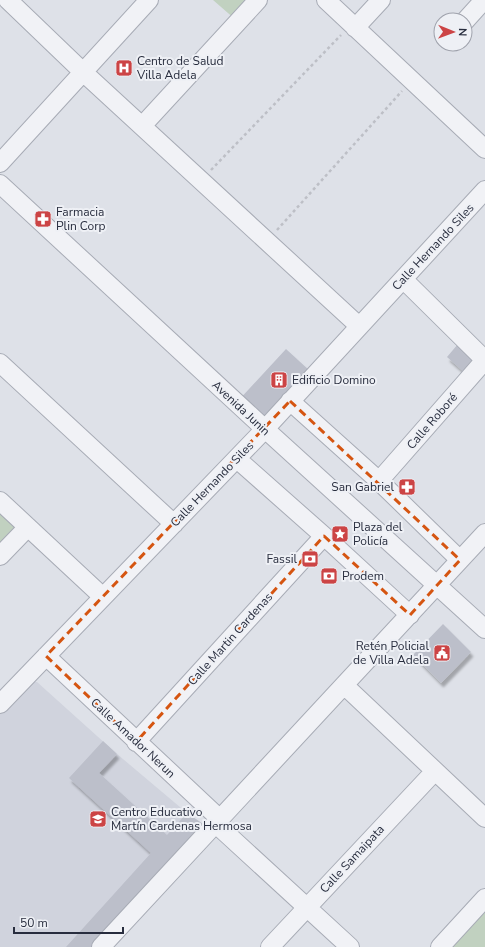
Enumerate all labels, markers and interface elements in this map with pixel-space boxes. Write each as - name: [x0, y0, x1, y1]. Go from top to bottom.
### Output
- north arrow: [433, 12, 473, 52]
- text: N: [455, 28, 470, 36]
- place label: Centro de Salud Villa Adela: [136, 53, 224, 83]
- hospital icon: Centro de Salud Villa Adela: [114, 58, 134, 78]
- street label: Calle Hernando Siles: [389, 200, 478, 294]
- place label: Farmacia Plin Corp: [56, 204, 105, 234]
- pharmacy icon: Farmacia Plin Corp: [33, 209, 53, 229]
- building icon: Edificio Domino: [269, 370, 289, 390]
- place label: Edificio Domino: [292, 372, 376, 388]
- street label: Avenida Junin: [208, 377, 274, 439]
- street label: Calle Roboré: [403, 389, 461, 453]
- street label: Calle Hernando Siles: [167, 438, 257, 530]
- pharmacy icon: San Gabriel: [397, 477, 417, 497]
- place label: San Gabriel: [331, 479, 394, 495]
- place label: Plaza del Policía: [353, 519, 403, 549]
- place icon: Plaza del Policía: [330, 524, 350, 544]
- bank icon: Fassil: [300, 549, 320, 569]
- place label: Fassil: [266, 551, 297, 567]
- bank icon: Prodem: [319, 566, 339, 586]
- place label: Prodem: [342, 568, 384, 584]
- street label: Calle Martin Cardenas: [184, 589, 276, 689]
- place label: Retén Policial de Villa Adela: [353, 638, 429, 668]
- public building icon: Retén Policial de Villa Adela: [432, 643, 452, 663]
- street label: Calle Amador Nerun: [87, 695, 179, 781]
- place label: Centro Educativo Martín Cardenas Hermosa: [111, 804, 252, 834]
- school or university icon: Centro Educativo Martín Cardenas Hermosa: [88, 809, 108, 829]
- street label: Calle Samaipata: [316, 821, 388, 897]
- scale bar: [14, 909, 123, 935]
- text: 50 m: [20, 915, 48, 931]

